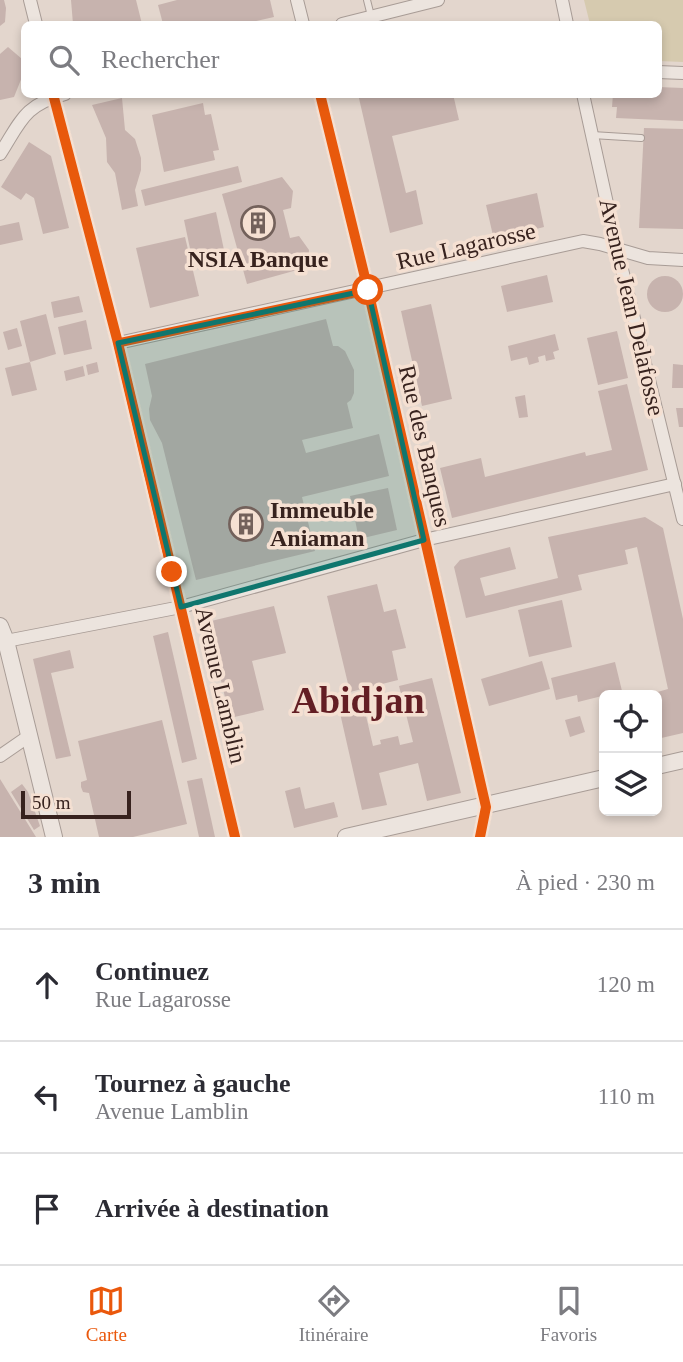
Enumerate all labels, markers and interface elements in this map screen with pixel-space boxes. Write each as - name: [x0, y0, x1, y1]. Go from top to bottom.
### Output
- search box: [21, 21, 662, 98]
- icon: search: [45, 41, 83, 79]
- text: Rechercher: [101, 45, 219, 74]
- street label: Avenue Jean Delafosse: [594, 196, 670, 418]
- building icon: NSIA Banque: [239, 204, 277, 242]
- street label: Rue Lagarosse: [394, 217, 538, 275]
- place label: NSIA Banque: [188, 246, 329, 272]
- route start: [352, 274, 383, 305]
- street label: Rue des Banques: [394, 363, 456, 529]
- place label: Immeuble Aniaman: [270, 497, 374, 551]
- building icon: Immeuble Aniaman: [227, 505, 265, 543]
- route end: [156, 556, 187, 587]
- street label: Avenue Lamblin: [190, 604, 252, 766]
- district label: Abidjan: [291, 679, 425, 721]
- map controls: [599, 690, 662, 816]
- button: locate: [599, 690, 662, 753]
- button: layers: [599, 753, 662, 816]
- scale bar: [21, 788, 131, 820]
- text: 50 m: [32, 792, 71, 813]
- text: 3 min: [28, 866, 101, 899]
- text: À pied · 230 m: [516, 870, 655, 895]
- text: Continuez: [95, 957, 209, 986]
- icon: ahead: [28, 966, 66, 1004]
- text: 120 m: [597, 972, 655, 997]
- text: Rue Lagarosse: [95, 987, 231, 1012]
- text: Tournez à gauche: [95, 1069, 291, 1098]
- icon: left: [28, 1078, 66, 1116]
- text: 110 m: [598, 1084, 655, 1109]
- text: Avenue Lamblin: [95, 1099, 249, 1124]
- icon: arrive: [28, 1190, 66, 1228]
- text: Arrivée à destination: [95, 1194, 329, 1223]
- tab: Carte: [86, 1282, 127, 1346]
- tab: Itinéraire: [299, 1282, 368, 1346]
- tab: Favoris: [540, 1282, 597, 1346]

